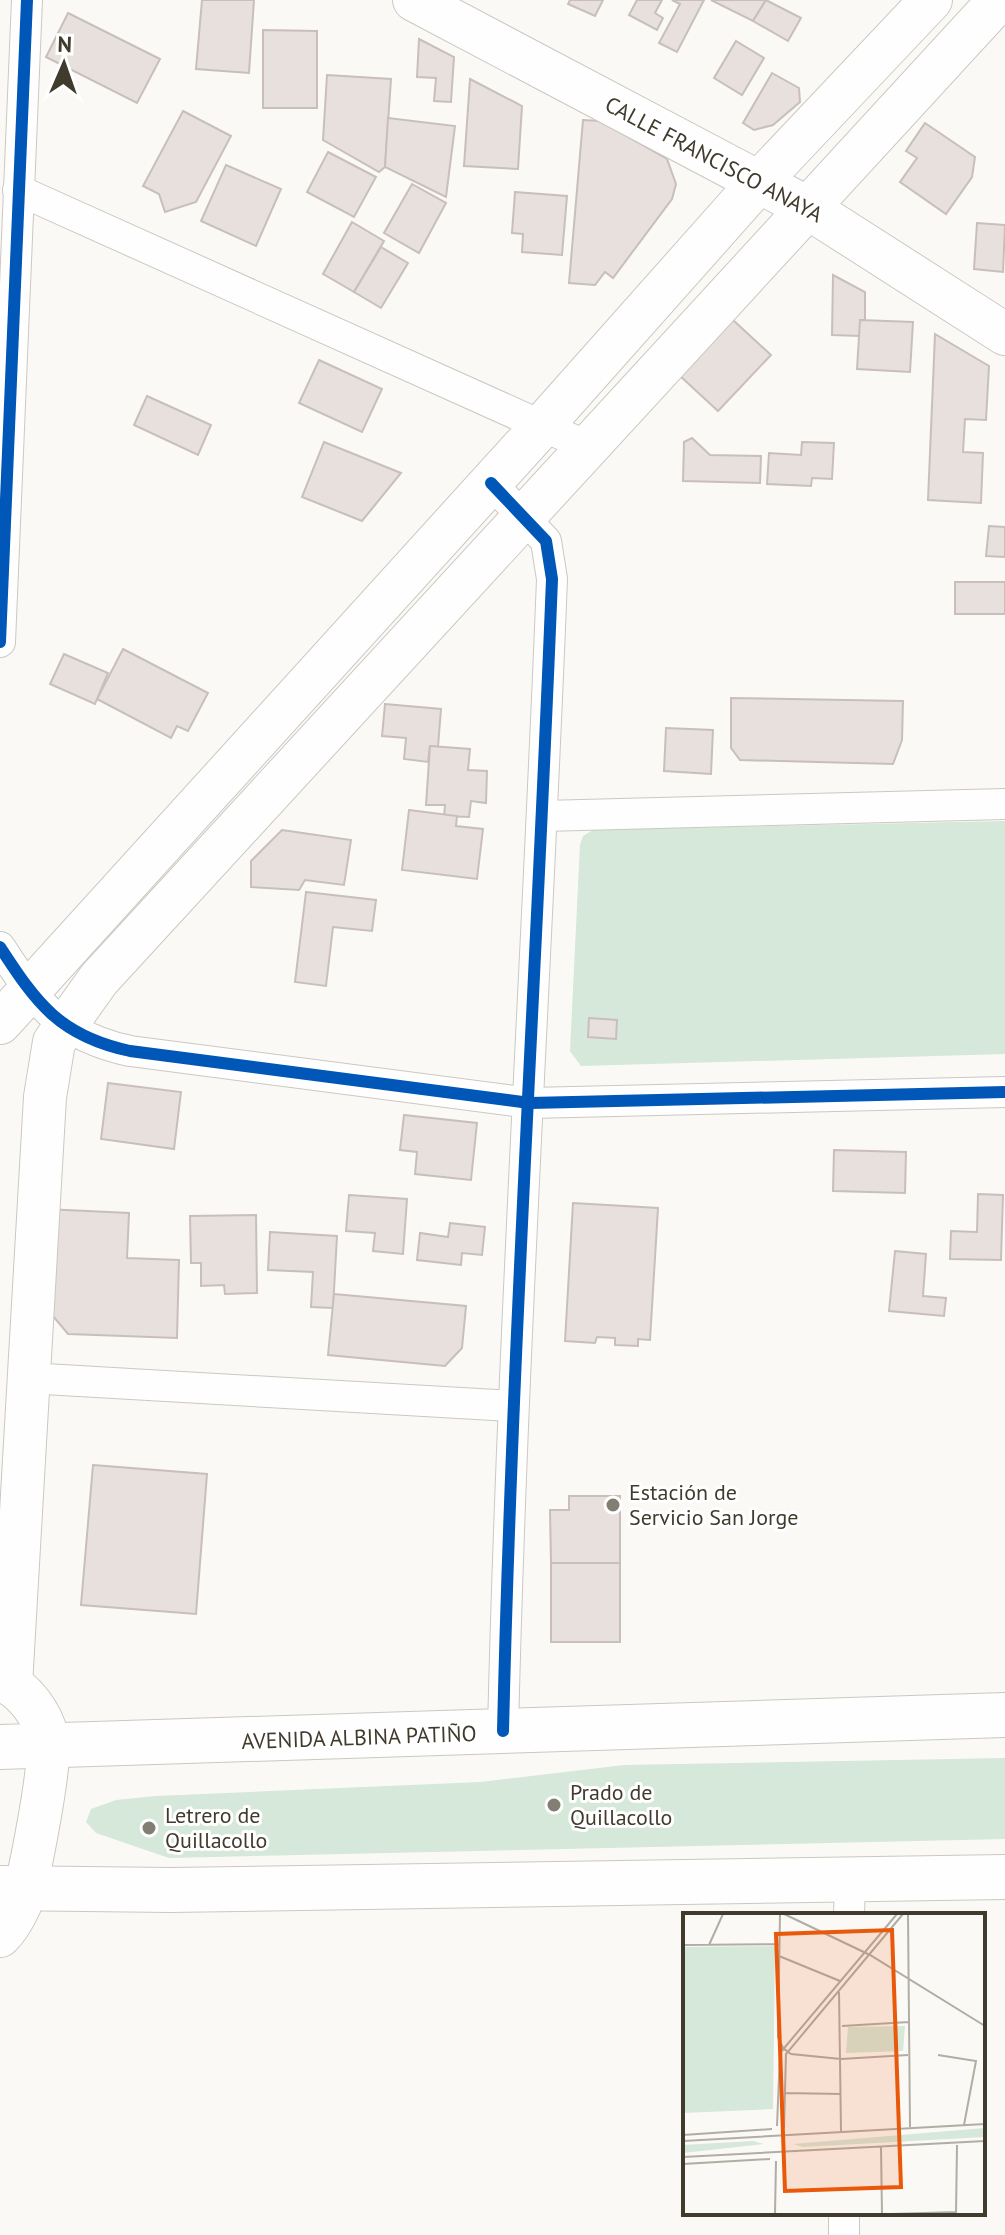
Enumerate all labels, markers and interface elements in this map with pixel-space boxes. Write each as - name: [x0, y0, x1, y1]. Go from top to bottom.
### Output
- north arrow: [24, 24, 104, 104]
- text: N: [57, 30, 72, 58]
- street label: CALLE FRANCISCO ANAYA: [600, 90, 828, 228]
- place label: Estación de Servicio San Jorge: [629, 1478, 799, 1531]
- marker: Estación de Servicio San Jorge: [604, 1496, 622, 1514]
- street label: AVENIDA ALBINA PATIÑO: [241, 1719, 477, 1755]
- place label: Prado de Quillacollo: [570, 1778, 672, 1831]
- marker: Prado de Quillacollo: [545, 1796, 563, 1814]
- place label: Letrero de Quillacollo: [165, 1801, 267, 1854]
- marker: Letrero de Quillacollo: [140, 1819, 158, 1837]
- inset map: [683, 1913, 985, 2215]

